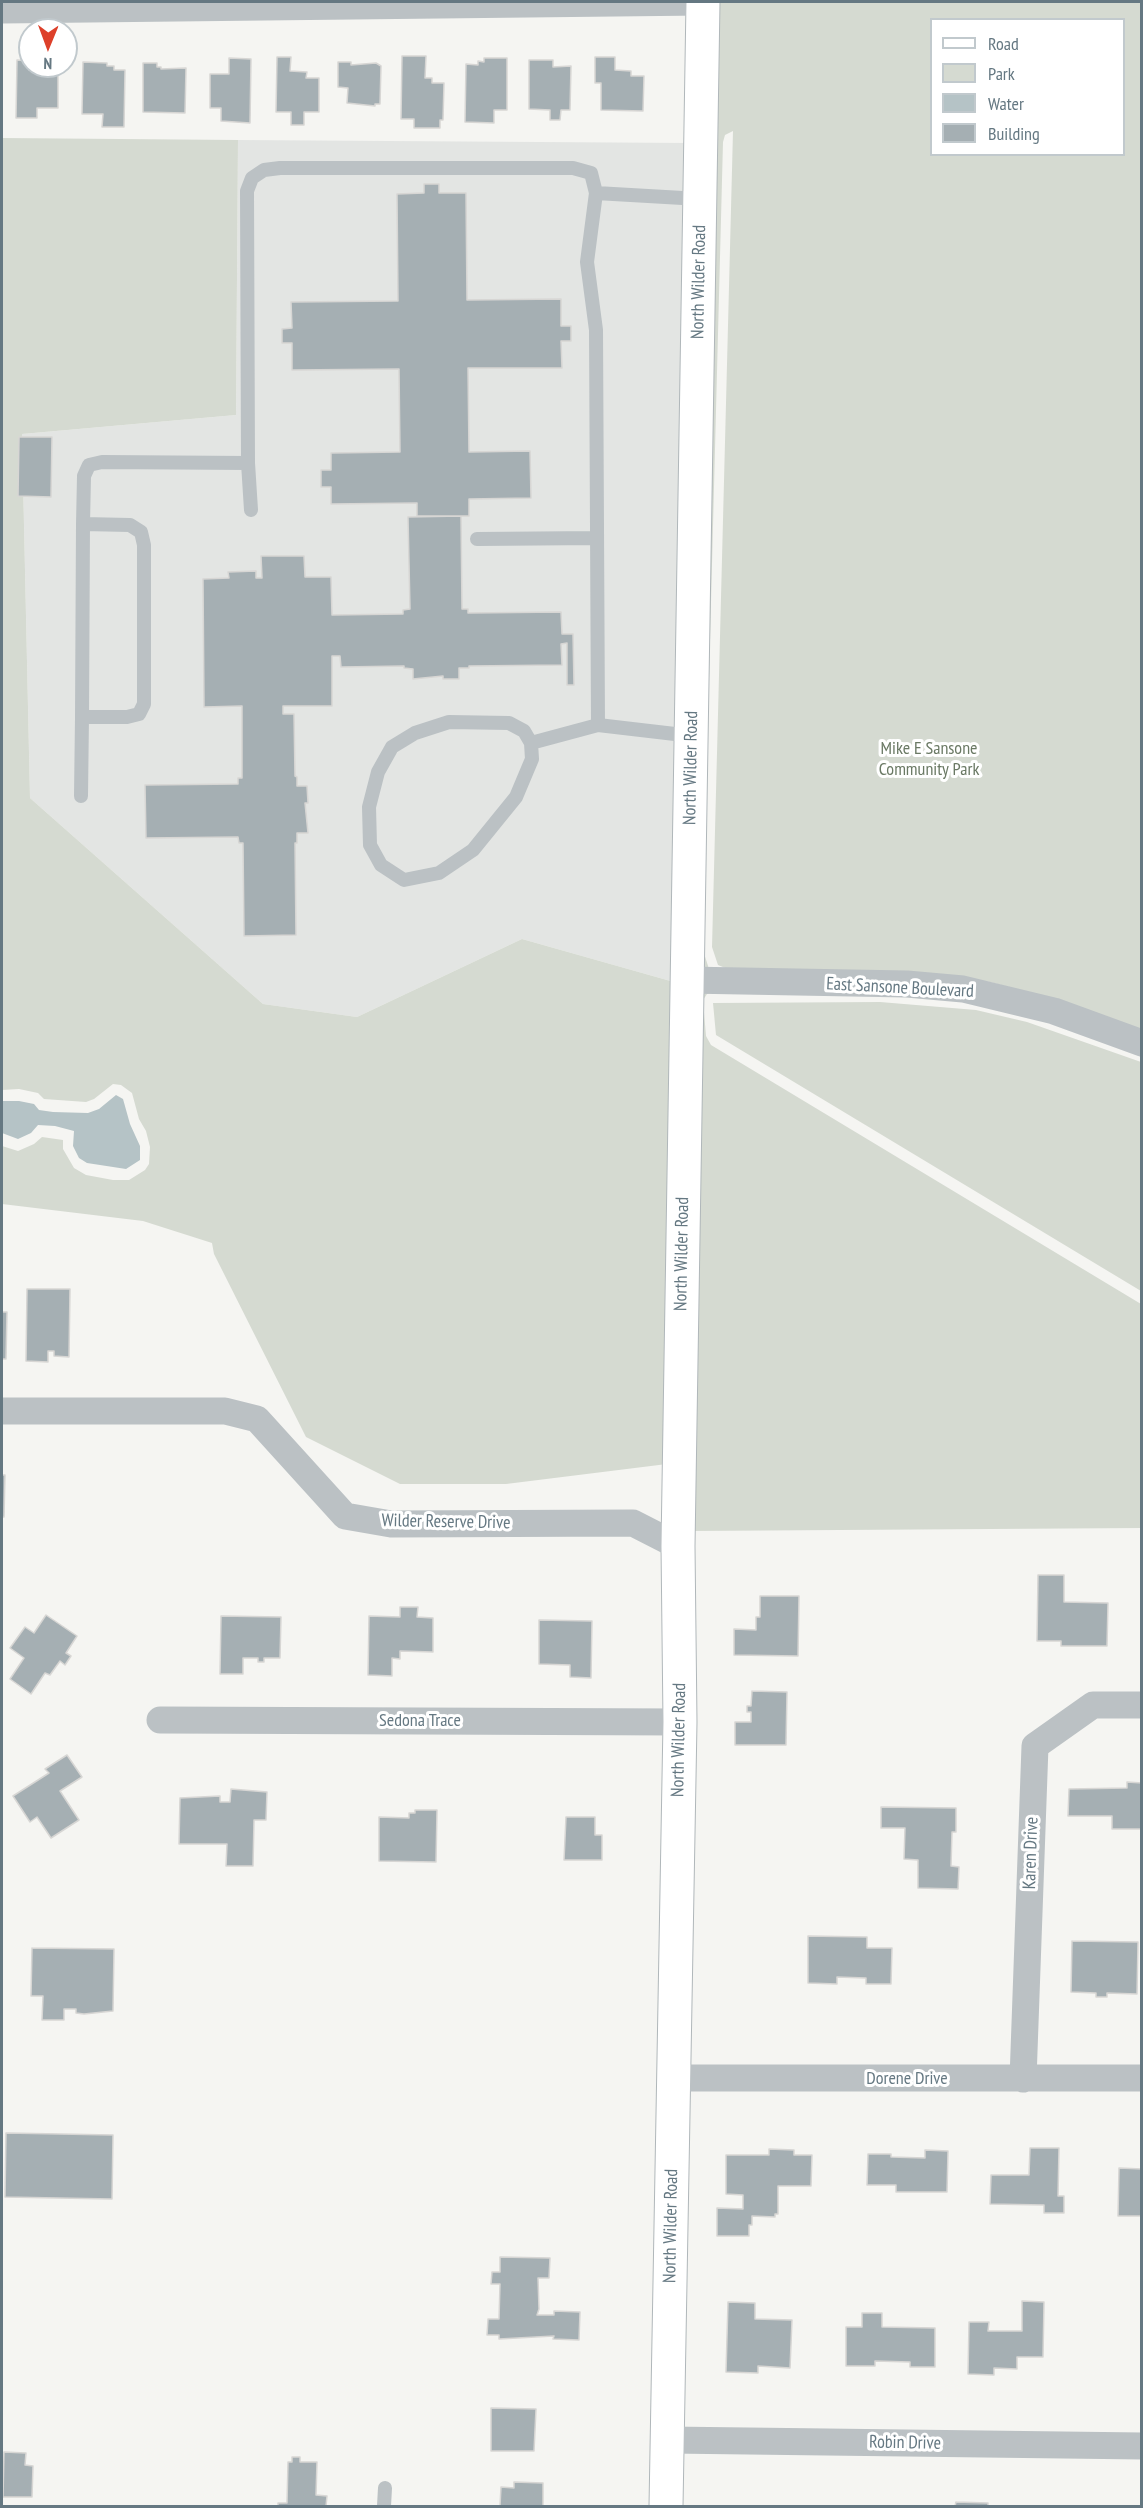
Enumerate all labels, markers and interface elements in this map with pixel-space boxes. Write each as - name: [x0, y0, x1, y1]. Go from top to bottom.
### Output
- north arrow: [18, 18, 78, 78]
- legend: [930, 18, 1125, 156]
- text: Road: [988, 32, 1019, 55]
- text: N: [43, 54, 52, 74]
- text: Park: [988, 62, 1015, 85]
- text: Water: [988, 92, 1024, 115]
- text: Building: [988, 122, 1040, 145]
- street label: North Wilder Road: [687, 225, 711, 339]
- street label: North Wilder Road: [679, 711, 703, 825]
- park label: Mike E Sansone Community Park: [879, 738, 979, 780]
- street label: East Sansone Boulevard: [826, 973, 974, 1003]
- street label: North Wilder Road: [670, 1197, 694, 1311]
- street label: Wilder Reserve Drive: [381, 1510, 511, 1534]
- street label: North Wilder Road: [667, 1683, 691, 1797]
- street label: Sedona Trace: [379, 1710, 461, 1732]
- street label: Karen Drive: [1019, 1816, 1043, 1890]
- street label: Dorene Drive: [866, 2068, 948, 2090]
- street label: North Wilder Road: [659, 2169, 683, 2283]
- street label: Robin Drive: [869, 2432, 941, 2454]

